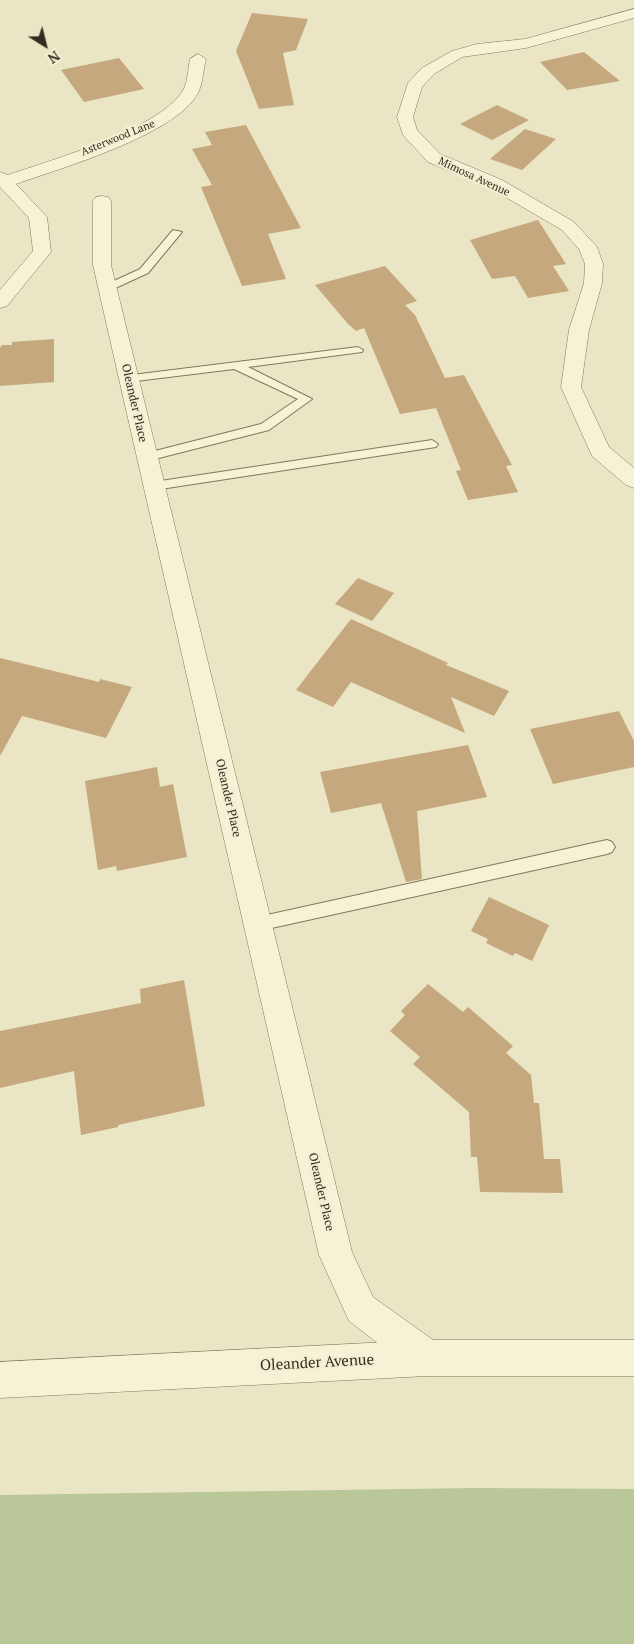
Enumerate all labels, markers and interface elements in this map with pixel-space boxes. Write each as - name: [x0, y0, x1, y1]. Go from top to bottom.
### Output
- north arrow: [20, 20, 70, 70]
- text: N: [44, 47, 64, 68]
- street label: Asterwood Lane: [79, 117, 157, 159]
- street label: Mimosa Avenue: [436, 155, 512, 199]
- street label: Oleander Place: [118, 362, 150, 444]
- street label: Oleander Place: [212, 757, 244, 839]
- street label: Oleander Place: [305, 1151, 337, 1233]
- street label: Oleander Avenue: [260, 1351, 374, 1375]

